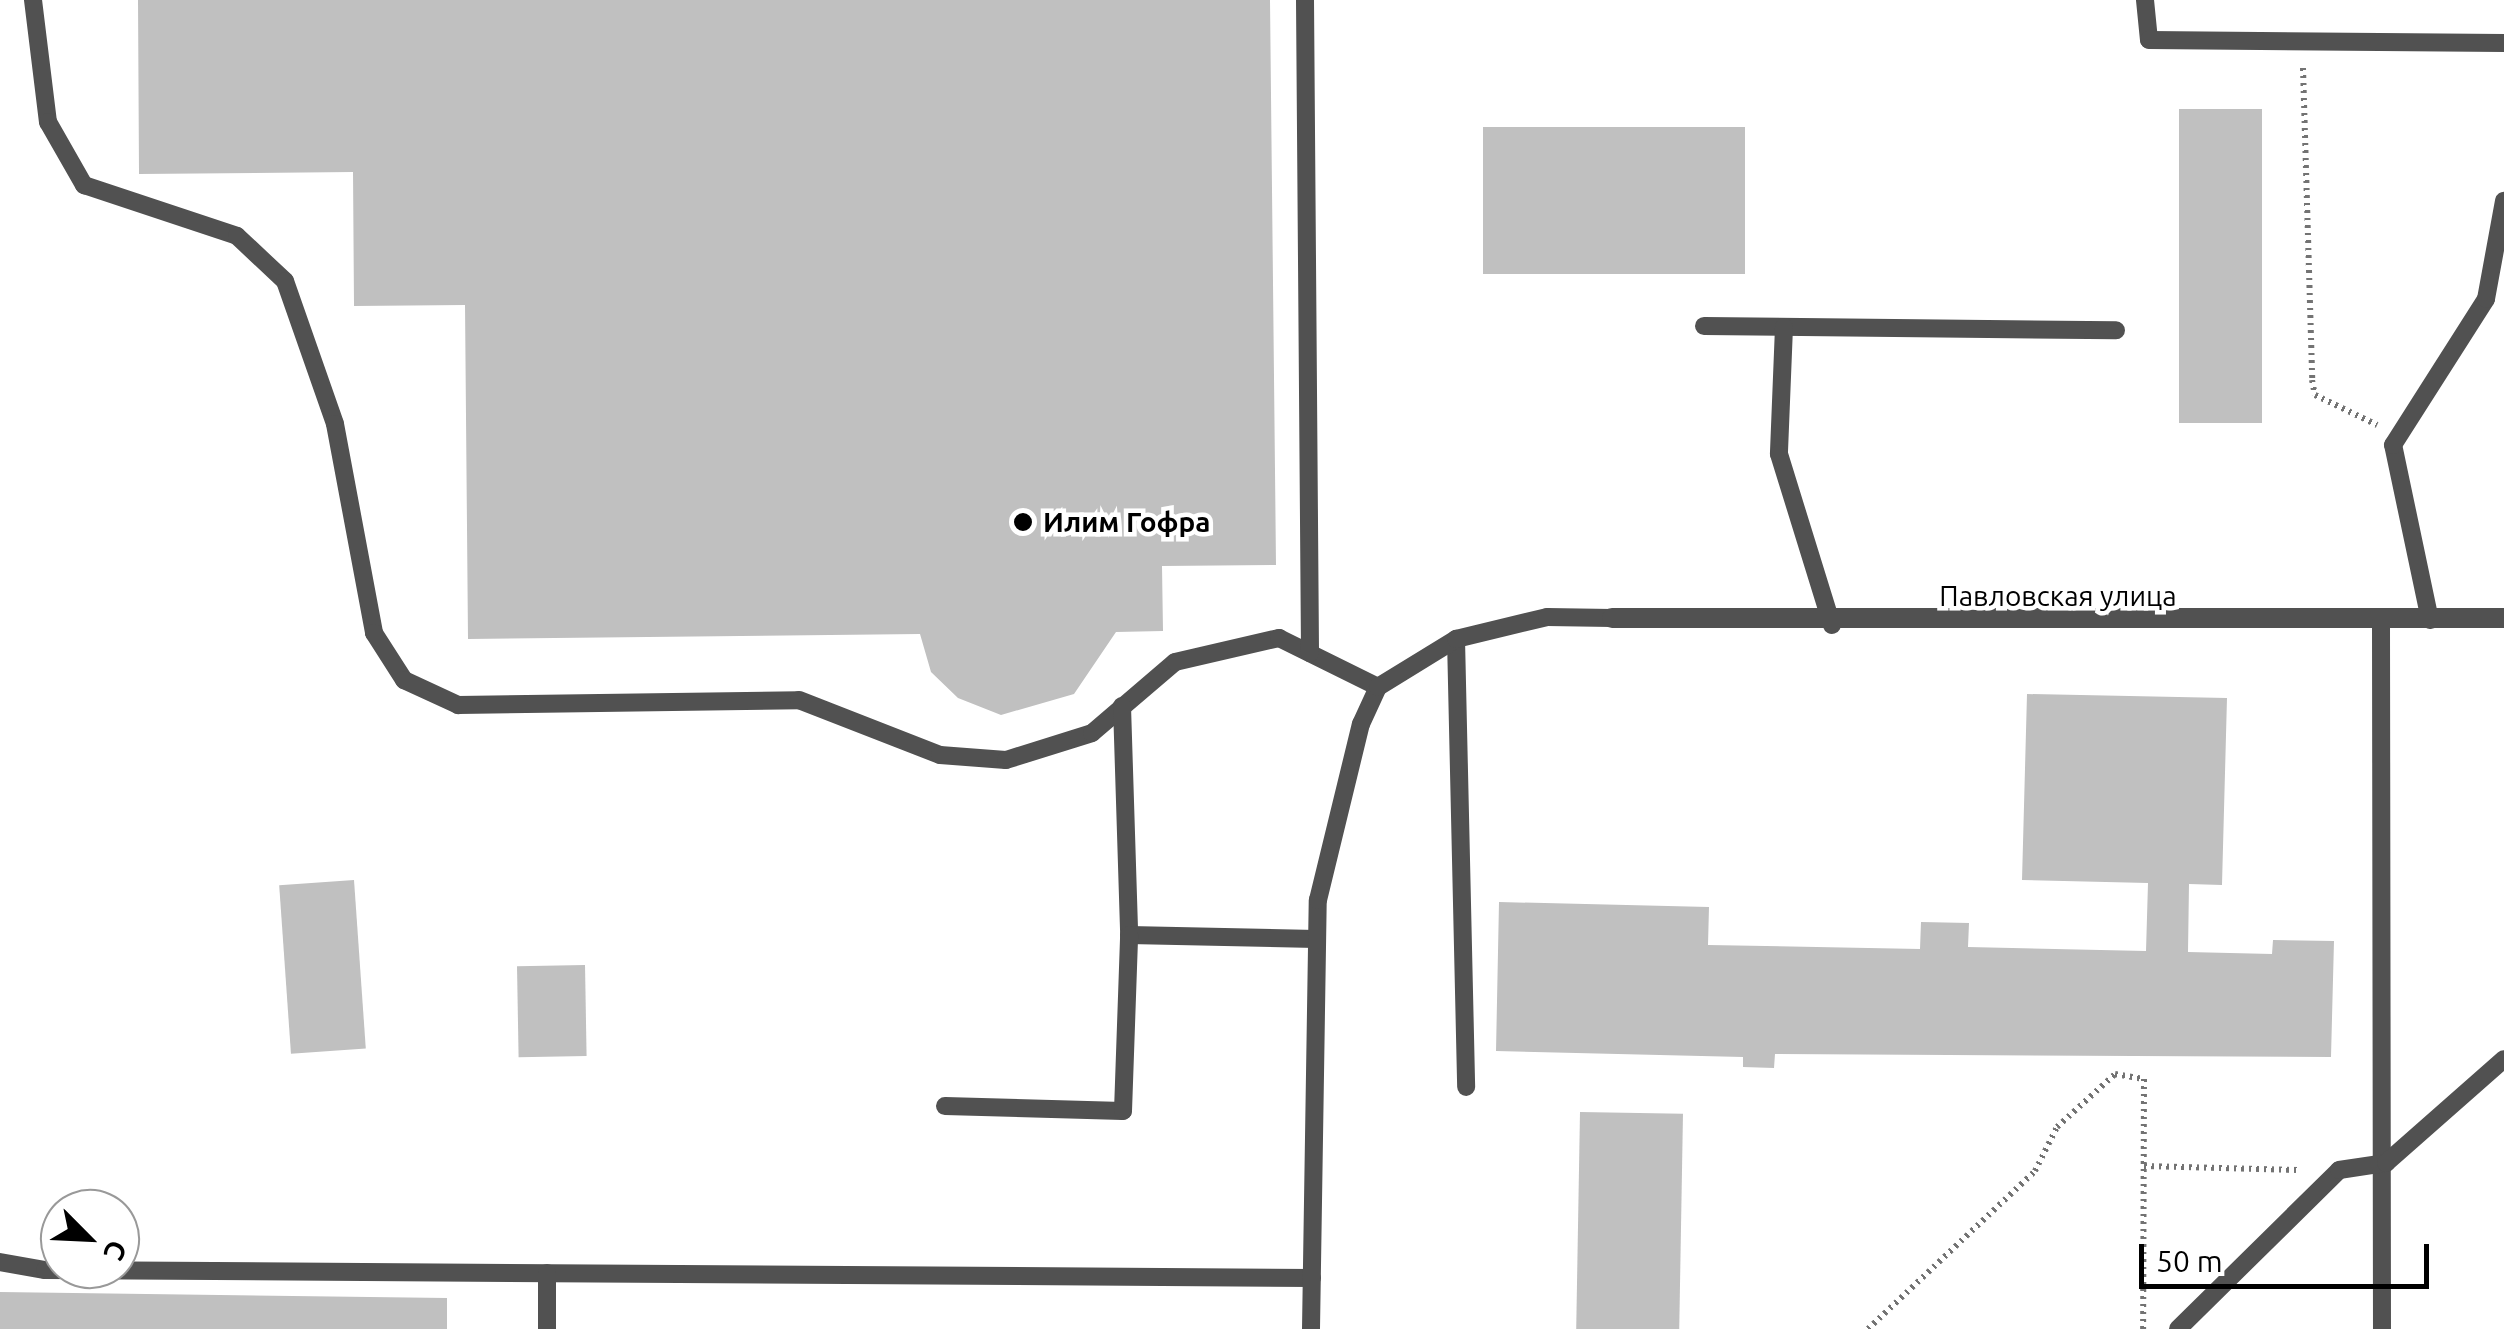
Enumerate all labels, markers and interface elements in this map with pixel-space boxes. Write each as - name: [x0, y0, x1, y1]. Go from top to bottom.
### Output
- place label: Илим Гофра: [1043, 505, 1211, 539]
- marker: Илим Гофра: [1012, 511, 1034, 533]
- street label: Павловская улица: [1939, 579, 2177, 613]
- north arrow: [40, 1189, 140, 1289]
- scale bar: [2144, 1224, 2434, 1286]
- text: С: [98, 1236, 134, 1265]
- text: 50 m: [2156, 1244, 2223, 1278]

